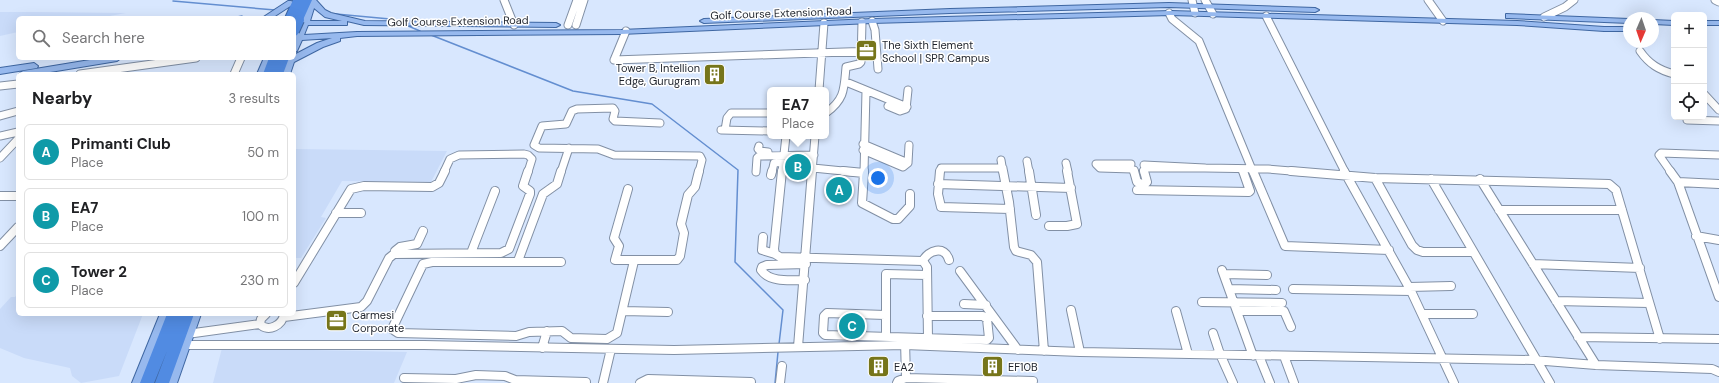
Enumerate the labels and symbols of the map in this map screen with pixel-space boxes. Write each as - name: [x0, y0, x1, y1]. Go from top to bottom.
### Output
- street label: Golf Course Extension Road: [710, 4, 852, 22]
- north arrow: [1623, 12, 1659, 48]
- street label: Golf Course Extension Road: [387, 13, 529, 29]
- office icon: The Sixth Element School | SPR Campus: [853, 38, 879, 64]
- place label: The Sixth Element School | SPR Campus: [882, 38, 990, 65]
- place label: Tower B, Intellion Edge, Gurugram: [616, 61, 700, 88]
- building icon: Tower B, Intellion Edge, Gurugram: [702, 61, 728, 87]
- pin: B: [785, 152, 811, 182]
- your location: [868, 168, 888, 188]
- pin: A: [826, 175, 852, 205]
- office icon: Carmesi Corporate: [324, 308, 350, 334]
- place label: Carmesi Corporate: [352, 308, 404, 335]
- pin: C: [839, 311, 865, 341]
- building icon: EA2: [866, 354, 892, 380]
- building icon: EF10B: [980, 354, 1006, 380]
- place label: EA2: [894, 360, 914, 374]
- place label: EF10B: [1008, 360, 1038, 374]

